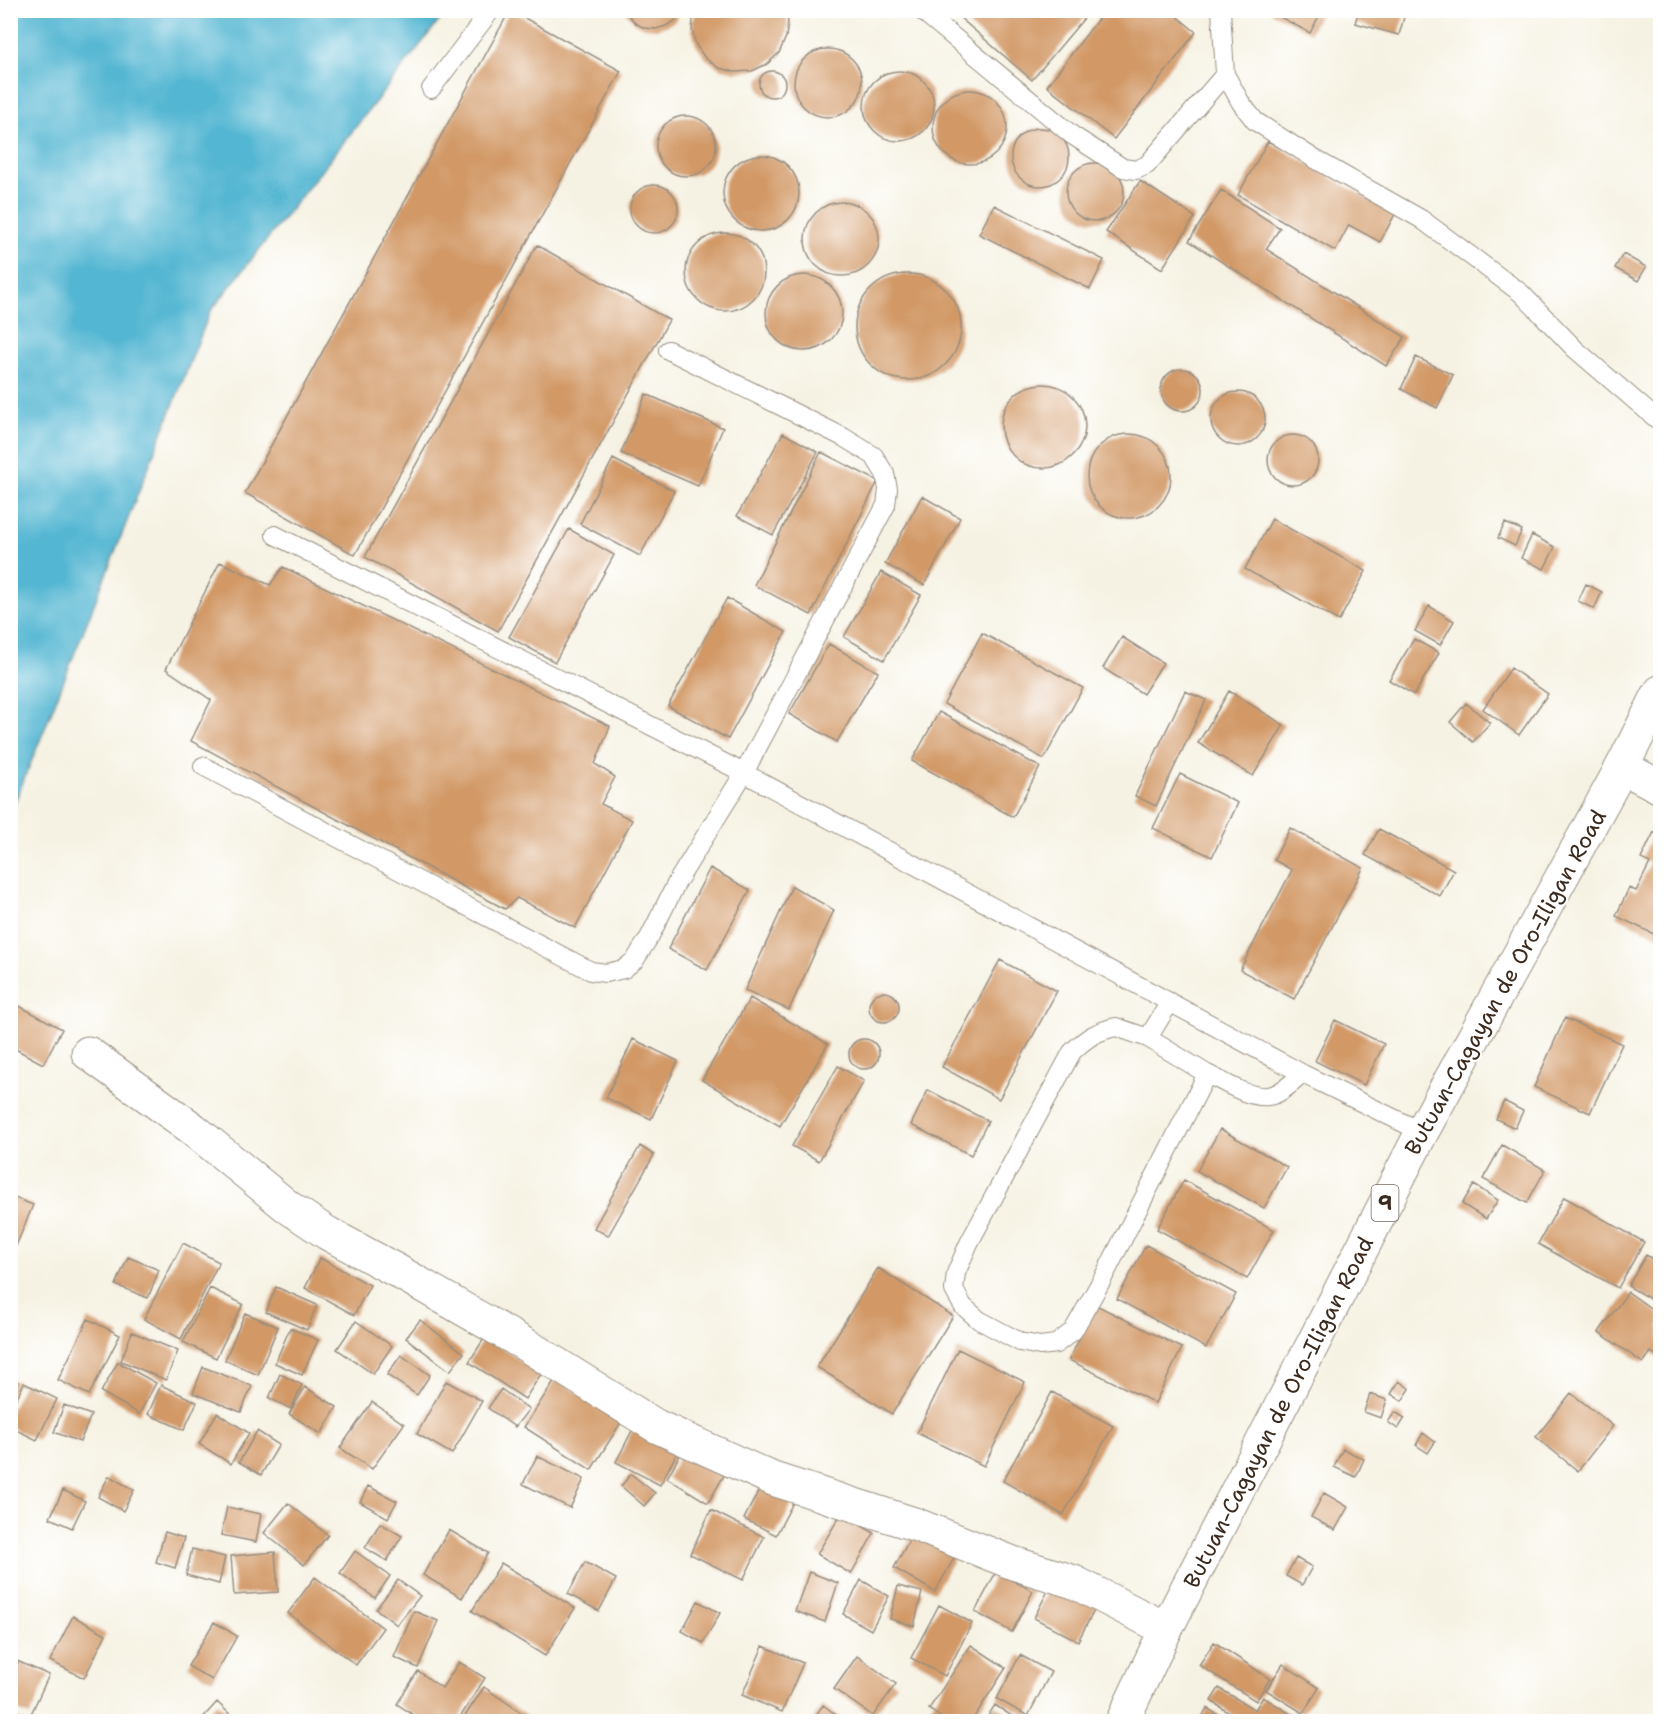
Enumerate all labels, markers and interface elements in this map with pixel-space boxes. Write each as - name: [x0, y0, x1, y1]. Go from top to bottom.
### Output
- street label: Butuan-Cagayan de Oro-Iligan Road: [1398, 804, 1613, 1160]
- road number: 9: [1372, 1185, 1398, 1221]
- street label: Butuan-Cagayan de Oro-Iligan Road: [1177, 1232, 1380, 1593]

